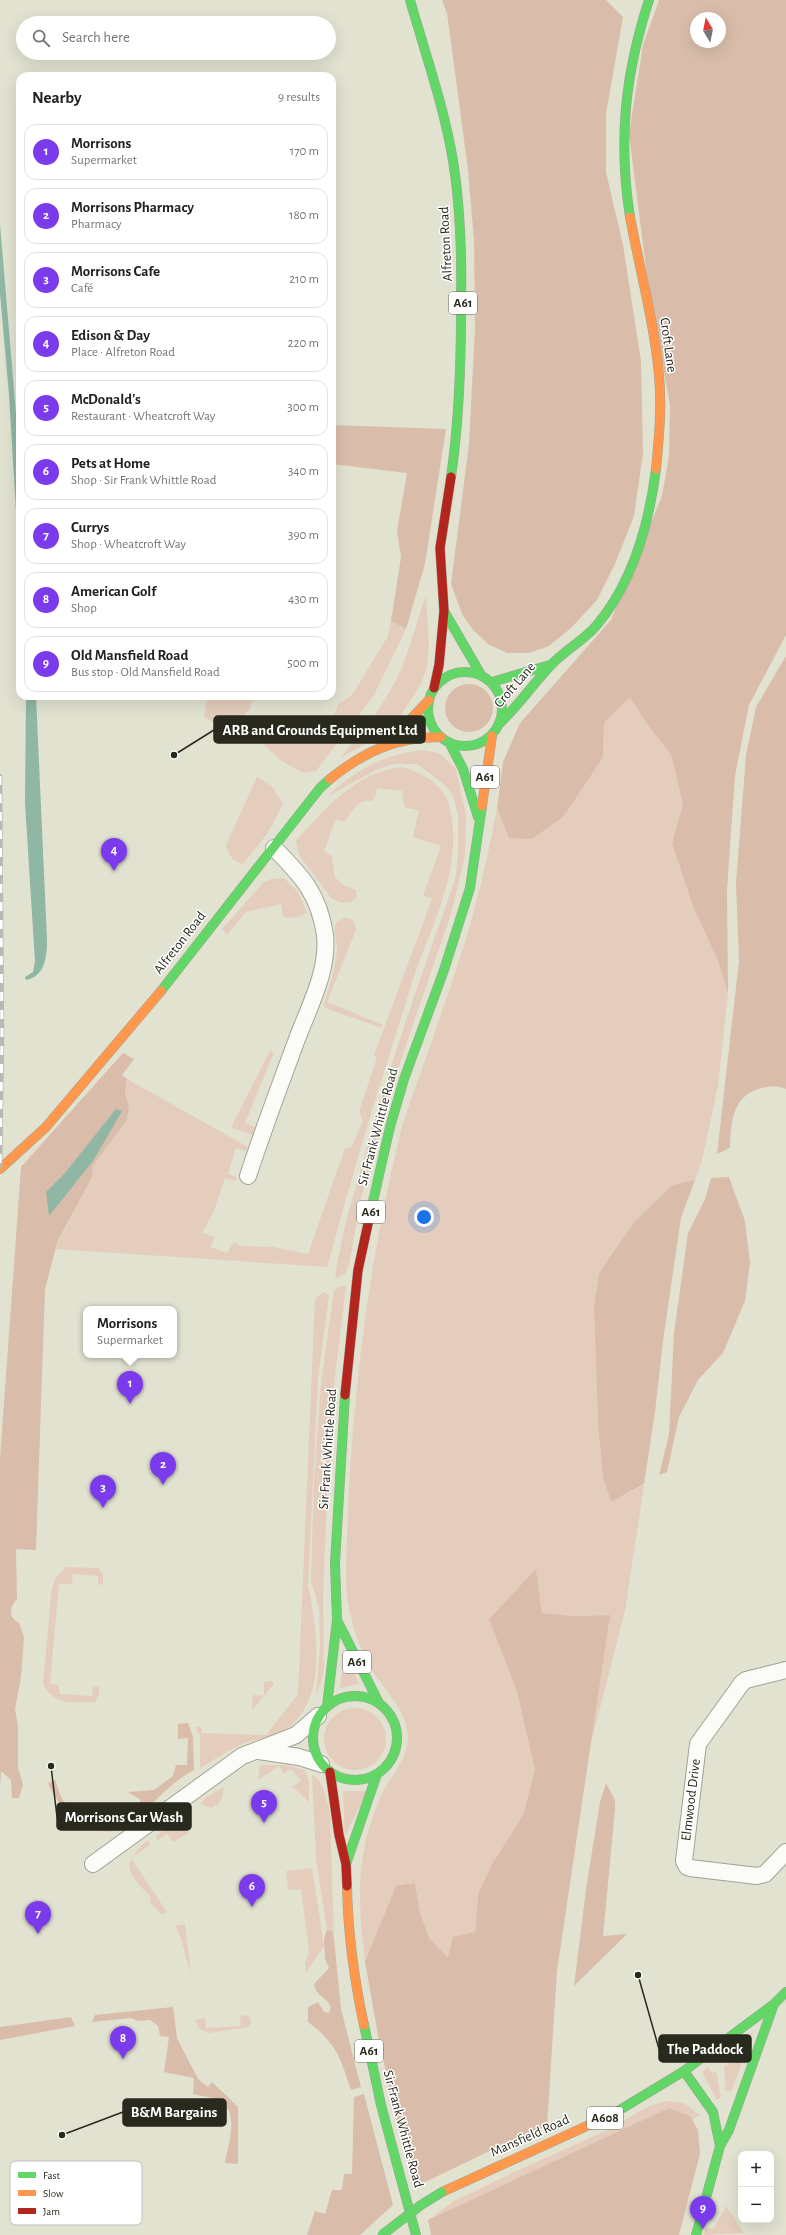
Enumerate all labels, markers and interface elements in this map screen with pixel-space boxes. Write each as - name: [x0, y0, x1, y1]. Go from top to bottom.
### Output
- north arrow: [690, 12, 726, 48]
- search box: [16, 16, 336, 60]
- icon: search: [30, 27, 52, 49]
- text: Search here: [62, 30, 130, 45]
- text: Nearby: [32, 89, 82, 106]
- text: 9 results: [278, 91, 320, 104]
- text: Morrisons: [71, 136, 131, 151]
- text: 1: [44, 145, 48, 158]
- text: 170 m: [290, 145, 319, 158]
- text: Supermarket: [71, 154, 137, 167]
- text: Morrisons Pharmacy: [71, 200, 194, 215]
- street label: Alfreton Road: [437, 206, 455, 282]
- text: 2: [43, 209, 49, 222]
- text: 180 m: [289, 209, 319, 222]
- text: Pharmacy: [71, 218, 122, 231]
- text: Morrisons Cafe: [71, 264, 160, 279]
- text: 3: [43, 273, 49, 286]
- text: 210 m: [289, 273, 319, 286]
- text: Café: [71, 282, 93, 295]
- road number: A61: [449, 292, 477, 314]
- street label: Croft Lane: [657, 317, 679, 373]
- text: Edison & Day: [71, 328, 150, 343]
- text: 4: [43, 337, 49, 350]
- text: 220 m: [288, 337, 319, 350]
- text: Place · Alfreton Road: [71, 346, 175, 359]
- text: McDonald's: [71, 392, 141, 407]
- text: 5: [43, 401, 49, 414]
- text: 300 m: [287, 401, 319, 414]
- text: Restaurant · Wheatcroft Way: [71, 410, 215, 423]
- text: Pets at Home: [71, 456, 150, 471]
- text: 6: [43, 465, 49, 478]
- text: 340 m: [288, 465, 319, 478]
- text: Shop · Sir Frank Whittle Road: [71, 474, 216, 487]
- text: Currys: [71, 520, 109, 535]
- text: 7: [43, 529, 49, 542]
- text: 390 m: [288, 529, 319, 542]
- text: Shop · Wheatcroft Way: [71, 538, 186, 551]
- text: American Golf: [71, 584, 156, 599]
- text: 8: [43, 593, 49, 606]
- text: 430 m: [288, 593, 319, 606]
- text: Shop: [71, 602, 97, 615]
- text: Old Mansfield Road: [71, 648, 188, 663]
- text: 9: [43, 657, 49, 670]
- text: 500 m: [287, 657, 319, 670]
- street label: Croft Lane: [492, 660, 538, 710]
- text: Bus stop · Old Mansfield Road: [71, 666, 220, 679]
- callout: ARB and Grounds Equipment Ltd: [214, 716, 425, 743]
- text: ARB and Grounds Equipment Ltd: [222, 723, 418, 738]
- road number: A61: [471, 766, 499, 788]
- pin: 4: [101, 838, 127, 871]
- street label: Alfreton Road: [151, 909, 209, 977]
- street label: Sir Frank Whittle Road: [356, 1067, 400, 1187]
- road number: A61: [357, 1201, 385, 1223]
- your location: [414, 1207, 434, 1227]
- popup: [83, 1306, 177, 1358]
- text: Morrisons: [97, 1316, 157, 1331]
- text: Supermarket: [97, 1334, 163, 1347]
- pin: 1: [117, 1371, 143, 1404]
- street label: Sir Frank Whittle Road: [317, 1388, 339, 1510]
- pin: 2: [150, 1452, 176, 1485]
- pin: 3: [90, 1475, 116, 1508]
- road number: A61: [343, 1651, 371, 1673]
- street label: Elmwood Drive: [679, 1758, 703, 1842]
- pin: 5: [251, 1790, 277, 1823]
- callout: Morrisons Car Wash: [57, 1803, 191, 1830]
- text: Morrisons Car Wash: [65, 1810, 183, 1825]
- pin: 6: [239, 1874, 265, 1907]
- pin: 7: [25, 1901, 51, 1934]
- pin: 8: [110, 2026, 136, 2059]
- callout: The Paddock: [659, 2035, 751, 2062]
- road number: A61: [355, 2040, 383, 2062]
- text: The Paddock: [667, 2042, 744, 2057]
- street label: Sir Frank Whittle Road: [381, 2069, 425, 2189]
- callout: B&M Bargains: [123, 2099, 226, 2126]
- text: B&M Bargains: [131, 2105, 218, 2120]
- road number: A608: [587, 2107, 623, 2129]
- street label: Mansfield Road: [488, 2112, 572, 2160]
- map controls: [738, 2151, 774, 2223]
- button: +: [738, 2151, 774, 2187]
- legend: [10, 2161, 142, 2225]
- text: Fast: [43, 2170, 61, 2181]
- button: −: [738, 2187, 774, 2223]
- text: Slow: [43, 2188, 64, 2199]
- pin: 9: [690, 2196, 716, 2229]
- text: Jam: [43, 2206, 60, 2217]

